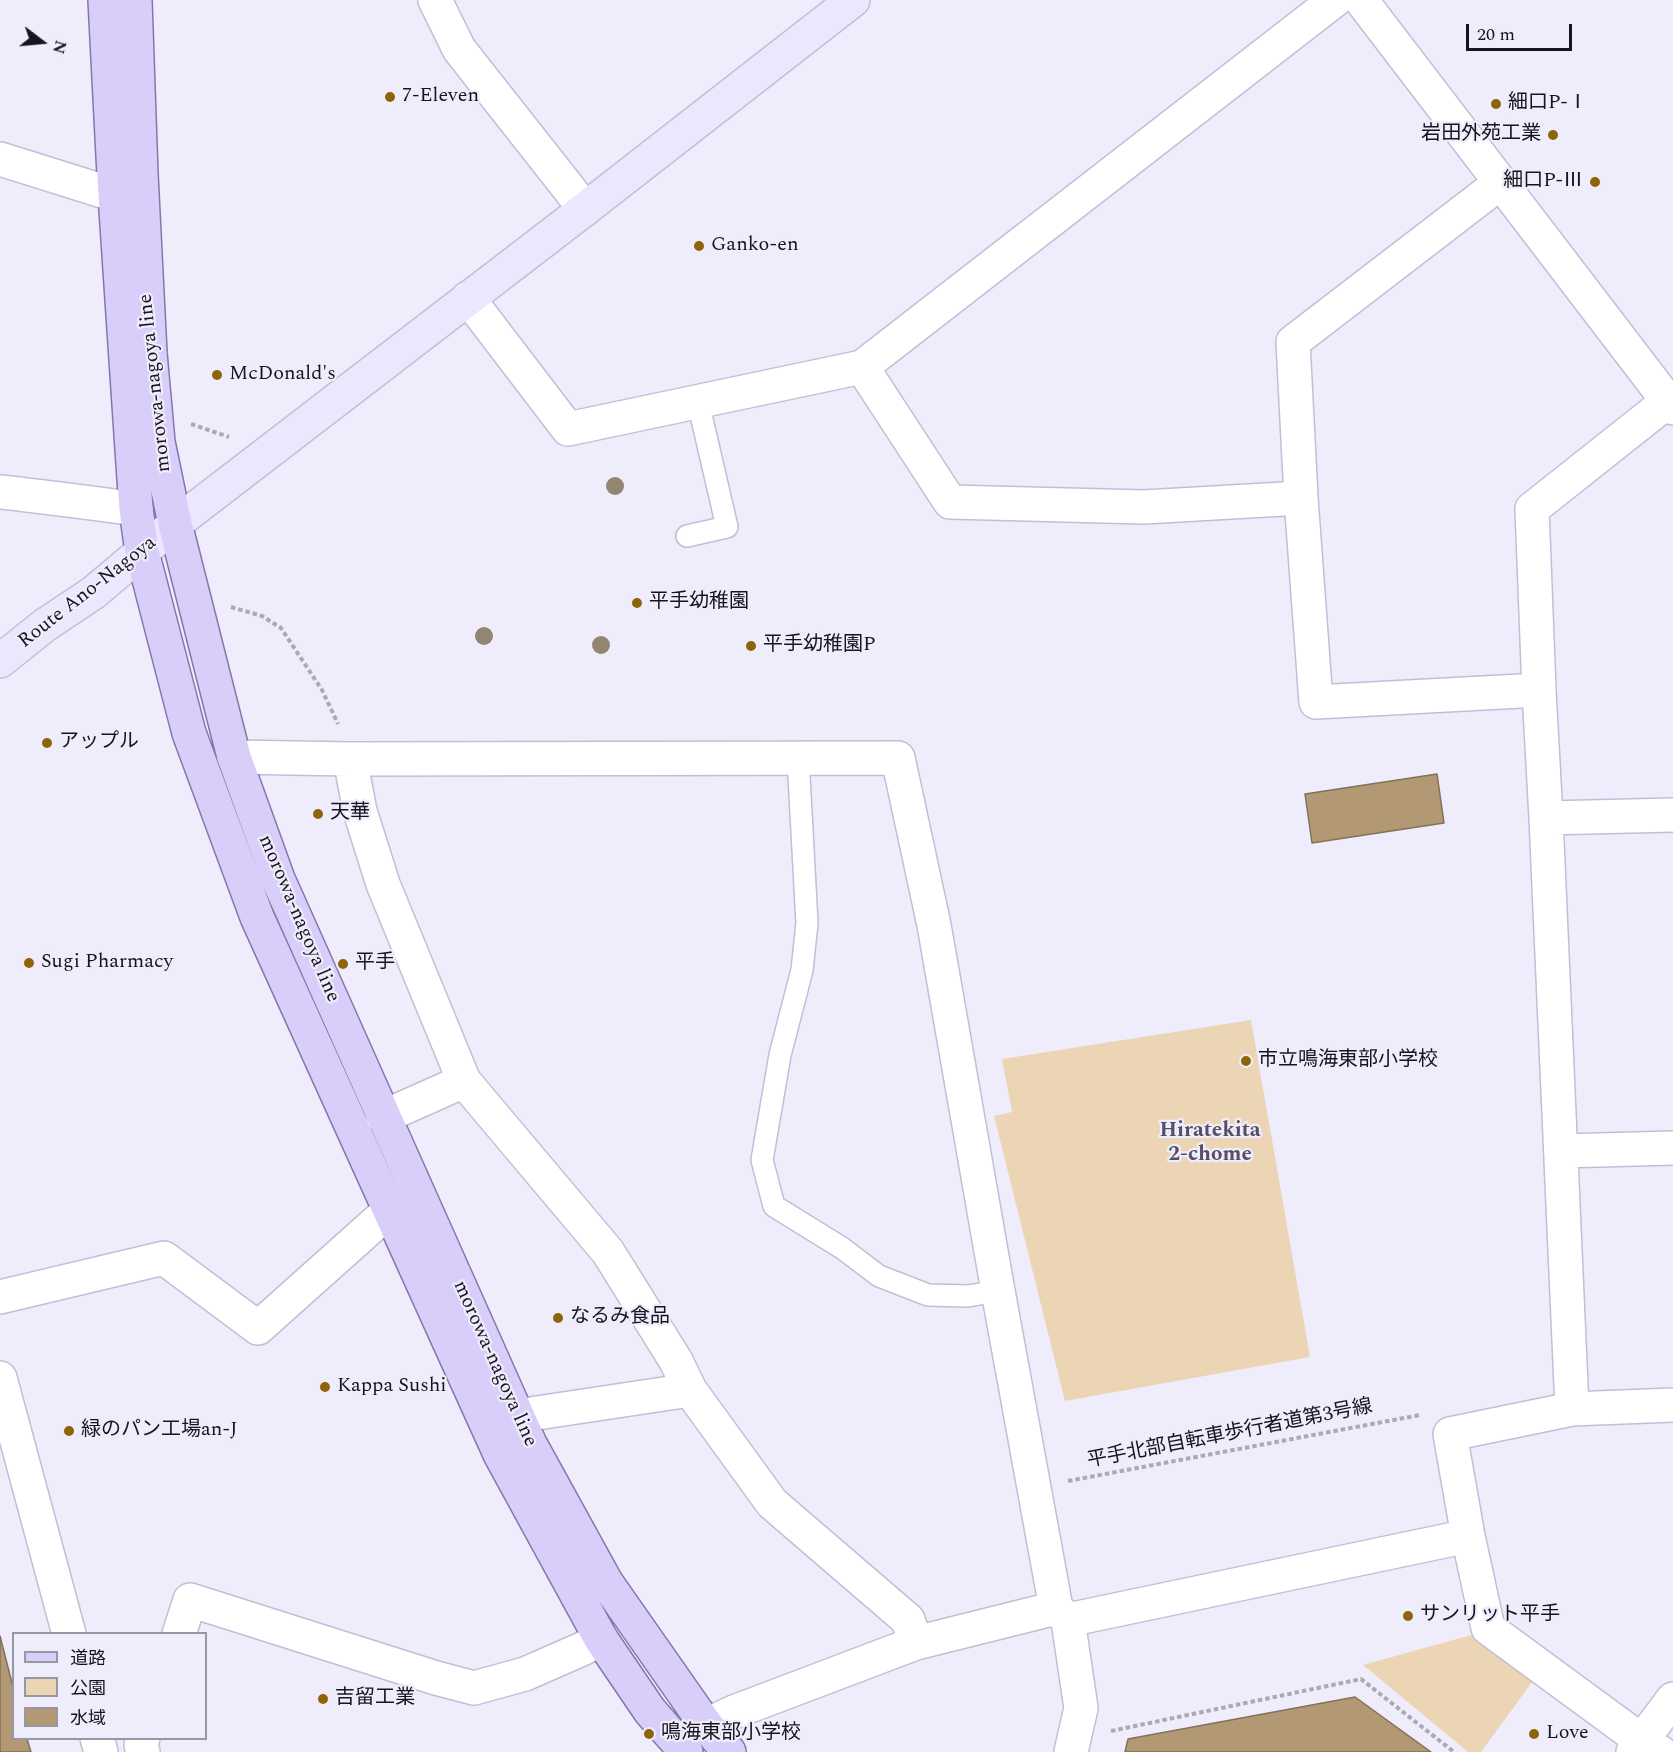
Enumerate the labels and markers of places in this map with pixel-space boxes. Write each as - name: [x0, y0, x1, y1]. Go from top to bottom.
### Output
- place label: 7-Eleven: [402, 85, 479, 109]
- marker: 7-Eleven: [383, 90, 397, 104]
- place label: 細口P-Ⅰ: [1508, 92, 1588, 116]
- marker: 細口P-Ⅰ: [1489, 97, 1503, 111]
- place label: 岩田外苑工業: [1421, 123, 1541, 147]
- marker: 岩田外苑工業: [1546, 128, 1560, 142]
- place label: 細口P-Ⅲ: [1503, 170, 1583, 194]
- marker: 細口P-Ⅲ: [1588, 175, 1602, 189]
- place label: Ganko-en: [711, 234, 799, 258]
- marker: Ganko-en: [692, 239, 706, 253]
- place label: McDonald's: [229, 363, 336, 387]
- marker: McDonald's: [210, 368, 224, 382]
- place label: 平手幼稚園: [649, 591, 749, 615]
- marker: 平手幼稚園: [630, 596, 644, 610]
- place label: 平手幼稚園P: [763, 634, 876, 658]
- marker: 平手幼稚園P: [744, 639, 758, 653]
- place label: アップル: [59, 731, 139, 755]
- marker: アップル: [40, 736, 54, 750]
- place label: 天華: [330, 802, 370, 826]
- marker: 天華: [311, 807, 325, 821]
- place label: Sugi Pharmacy: [41, 951, 173, 975]
- place label: 平手: [355, 952, 395, 976]
- marker: Sugi Pharmacy: [22, 956, 36, 970]
- marker: 平手: [336, 957, 350, 971]
- place label: 市立鳴海東部小学校: [1258, 1049, 1438, 1073]
- marker: 市立鳴海東部小学校: [1239, 1054, 1253, 1068]
- place label: なるみ食品: [570, 1306, 670, 1330]
- marker: なるみ食品: [551, 1311, 565, 1325]
- place label: Kappa Sushi: [337, 1375, 447, 1399]
- marker: Kappa Sushi: [318, 1380, 332, 1394]
- place label: 緑のパン工場an-J: [81, 1419, 238, 1443]
- marker: 緑のパン工場an-J: [62, 1424, 76, 1438]
- place label: サンリット平手: [1420, 1604, 1560, 1628]
- marker: サンリット平手: [1401, 1609, 1415, 1623]
- place label: 吉留工業: [335, 1687, 415, 1711]
- marker: 吉留工業: [316, 1692, 330, 1706]
- place label: 鳴海東部小学校: [661, 1722, 801, 1746]
- place label: Love: [1546, 1722, 1589, 1746]
- marker: 鳴海東部小学校: [642, 1727, 656, 1741]
- marker: Love: [1527, 1727, 1541, 1741]

